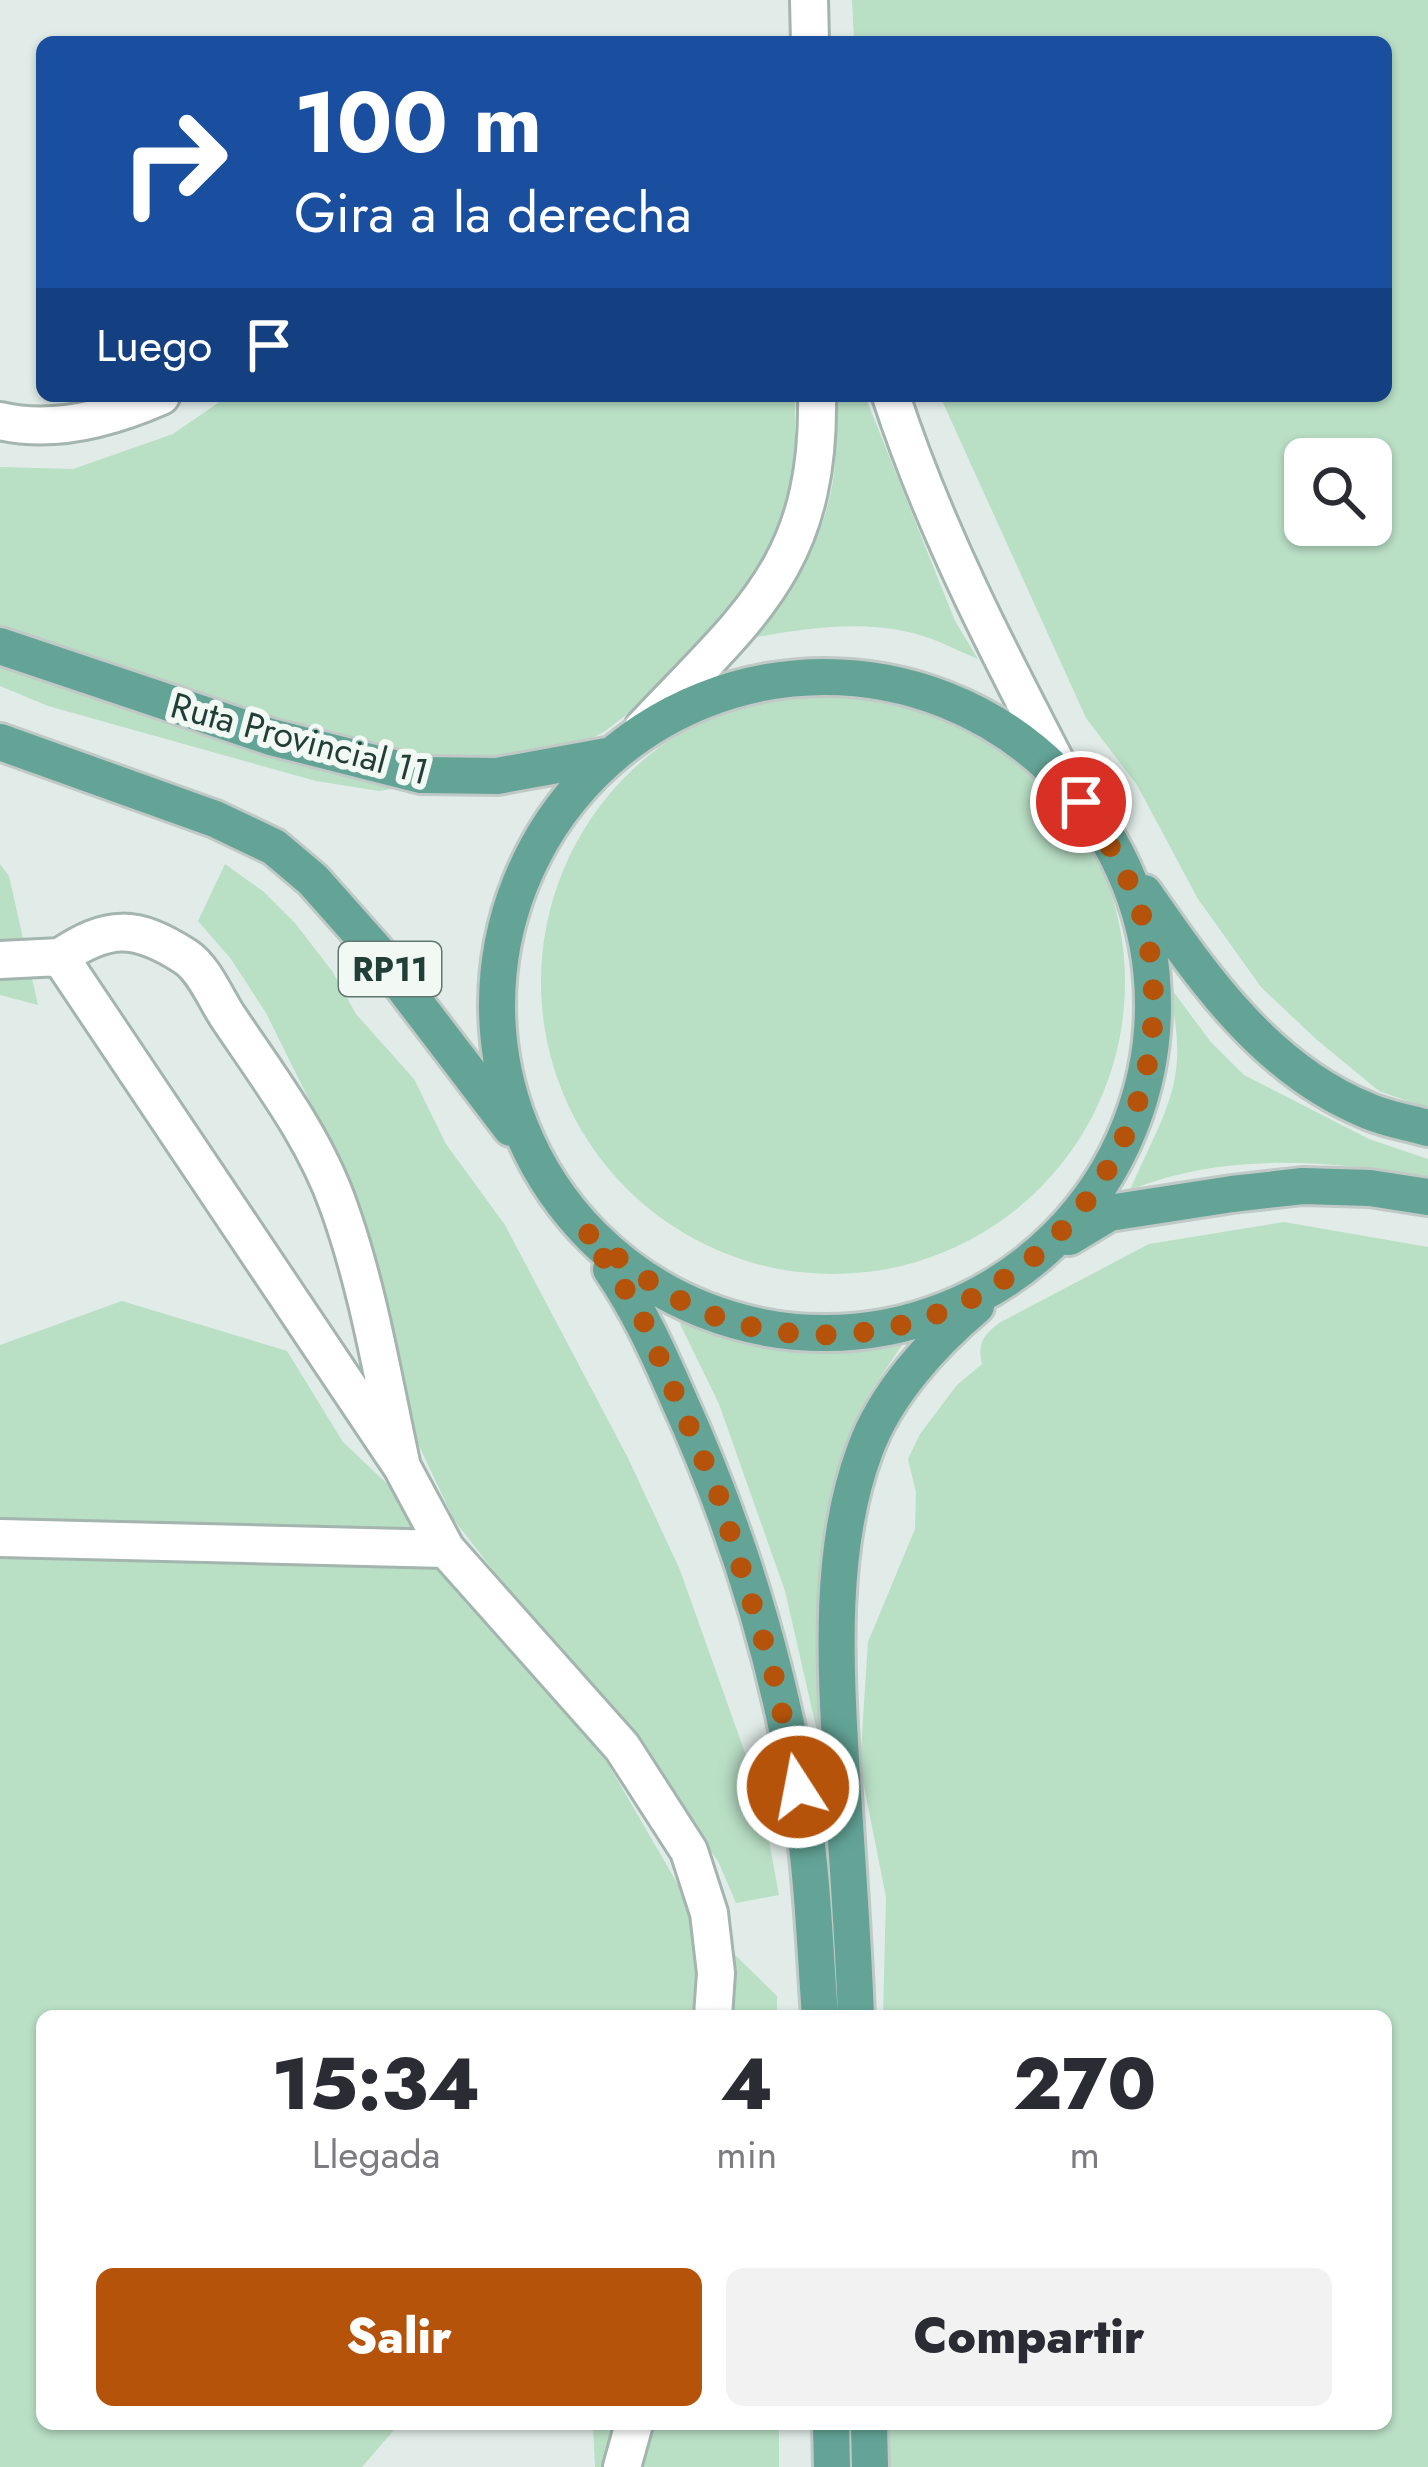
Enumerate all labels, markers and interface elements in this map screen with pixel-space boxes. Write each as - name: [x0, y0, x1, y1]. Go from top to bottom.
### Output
- text: 100 m: [294, 62, 542, 184]
- icon: right: [96, 84, 252, 240]
- text: Gira a la derecha: [294, 174, 692, 252]
- icon: arrive: [236, 312, 302, 378]
- text: Luego: [96, 313, 212, 378]
- map controls: [1284, 438, 1392, 546]
- button: search: [1284, 438, 1392, 546]
- street label: Ruta Provincial 11: [165, 679, 435, 797]
- pin: [1030, 751, 1132, 853]
- icon: arrive: [1048, 769, 1114, 835]
- road number: RP11: [339, 942, 441, 996]
- position arrow: [735, 1724, 861, 1850]
- text: 15:34: [272, 2032, 481, 2136]
- text: 4: [720, 2032, 773, 2136]
- text: 270: [1013, 2032, 1156, 2136]
- text: Llegada: [312, 2126, 440, 2183]
- text: min: [716, 2126, 777, 2183]
- text: m: [1069, 2126, 1100, 2183]
- button: Salir: [96, 2268, 702, 2406]
- button: Compartir: [726, 2268, 1332, 2406]

